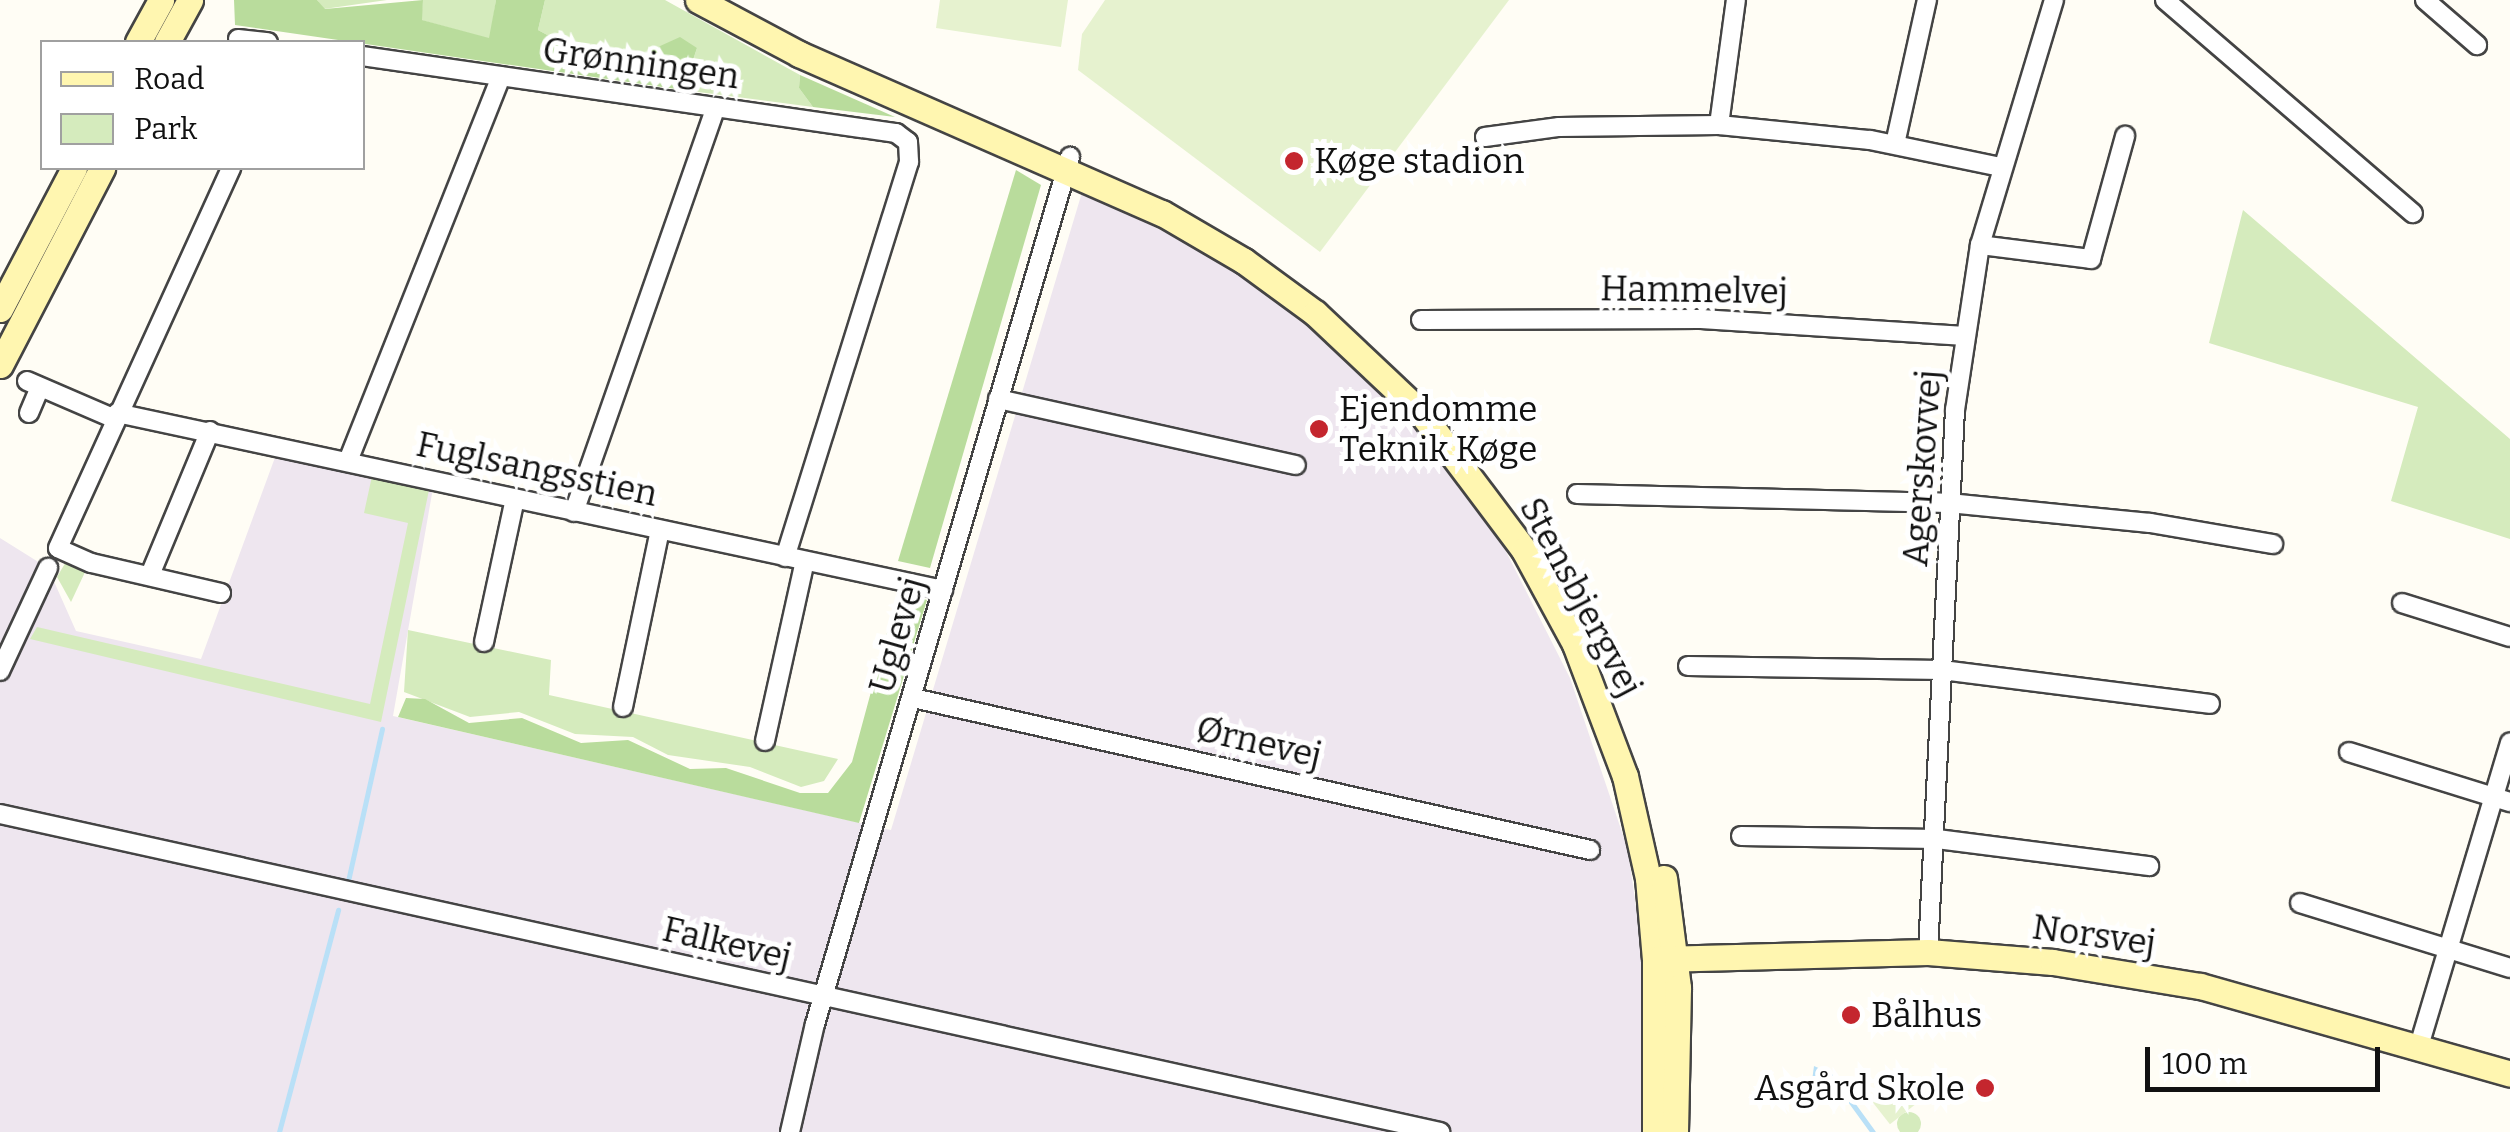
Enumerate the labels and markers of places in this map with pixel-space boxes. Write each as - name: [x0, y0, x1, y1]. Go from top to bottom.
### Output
- place label: Køge stadion: [1314, 140, 1524, 182]
- marker: Køge stadion: [1283, 150, 1305, 172]
- place label: Ejendomme Teknik Køge: [1339, 388, 1538, 470]
- marker: Ejendomme Teknik Køge: [1308, 418, 1330, 440]
- place label: Bålhus: [1871, 994, 1982, 1036]
- marker: Bålhus: [1840, 1004, 1862, 1026]
- place label: Asgård Skole: [1754, 1067, 1965, 1109]
- marker: Asgård Skole: [1974, 1077, 1996, 1099]

